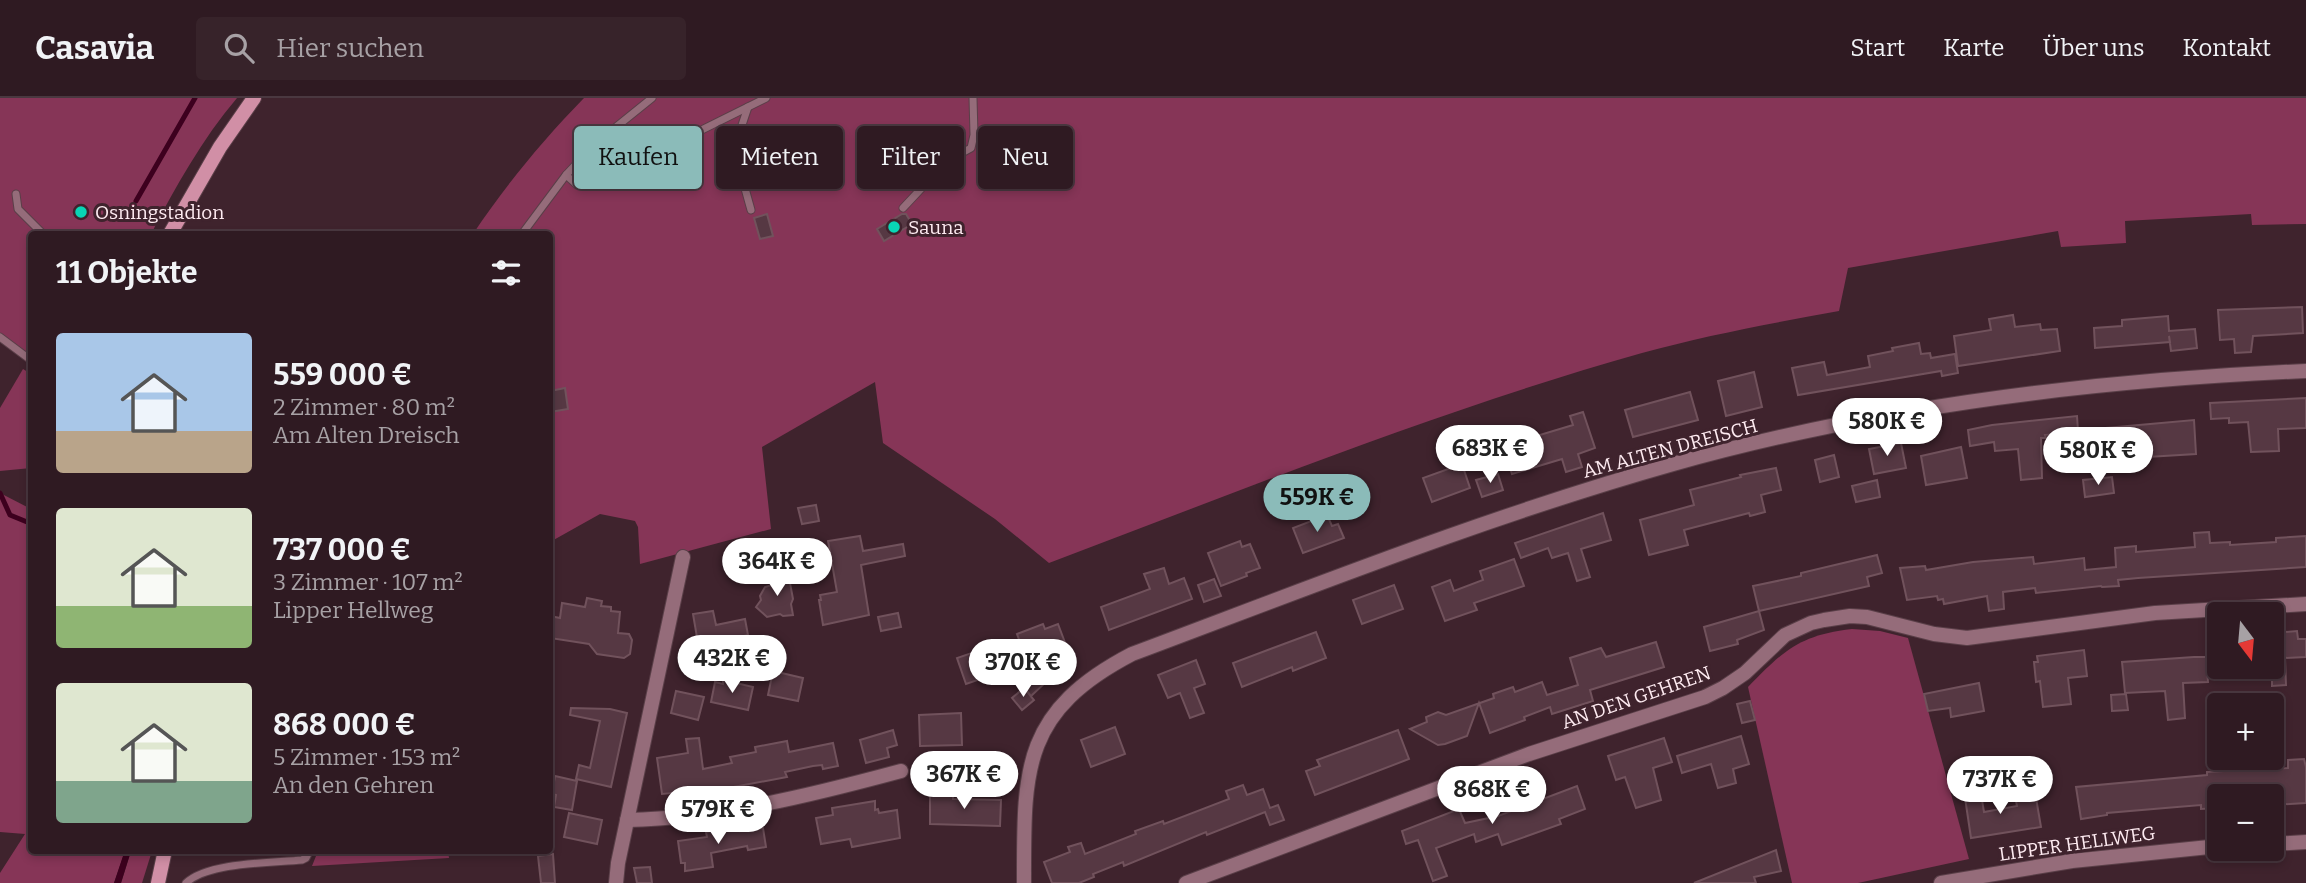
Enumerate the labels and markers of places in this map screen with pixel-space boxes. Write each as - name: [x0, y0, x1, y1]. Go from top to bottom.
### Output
- place label: Osningstadion: [95, 201, 224, 224]
- marker: Osningstadion: [73, 204, 89, 220]
- place label: Sauna: [908, 216, 964, 239]
- marker: Sauna: [886, 219, 902, 235]
- pin: 580K €: [1830, 398, 1944, 458]
- pin: 683K €: [1433, 426, 1547, 485]
- pin: 580K €: [2041, 428, 2155, 487]
- pin: 559K €: [1260, 474, 1374, 534]
- pin: 364K €: [720, 538, 834, 598]
- pin: 432K €: [675, 636, 789, 695]
- pin: 370K €: [966, 640, 1080, 699]
- pin: 367K €: [907, 752, 1021, 811]
- pin: 737K €: [1943, 756, 2057, 816]
- pin: 868K €: [1435, 766, 1549, 826]
- pin: 579K €: [661, 786, 775, 846]

